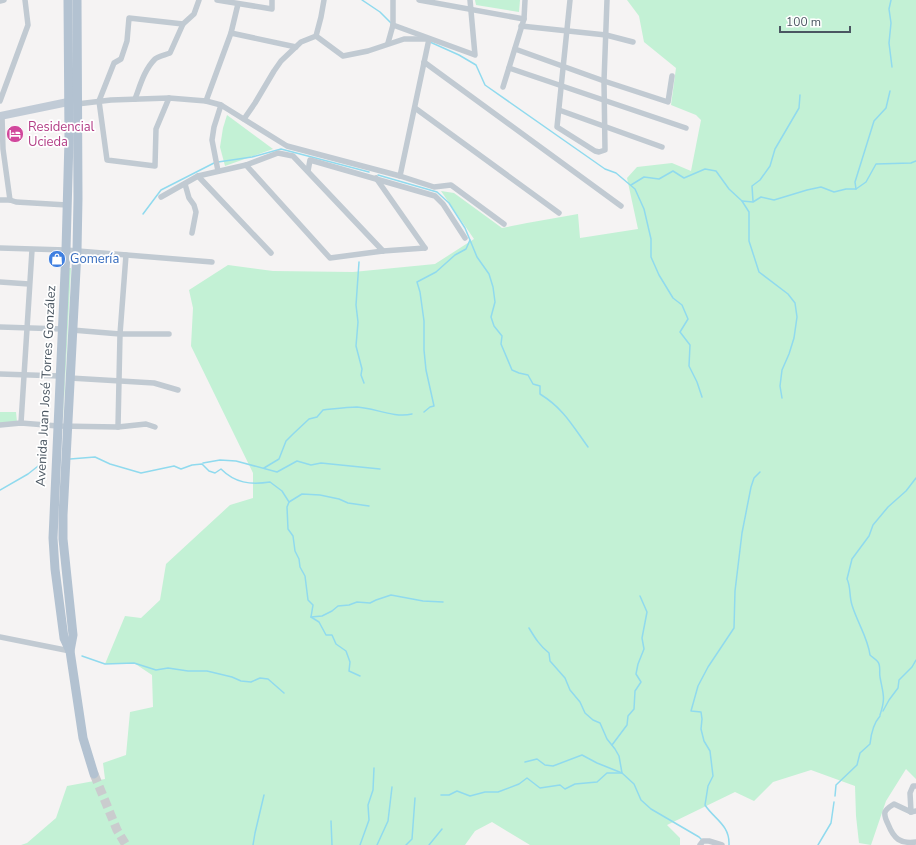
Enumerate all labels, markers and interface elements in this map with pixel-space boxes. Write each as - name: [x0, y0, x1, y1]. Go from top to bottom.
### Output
- scale bar: [780, 8, 850, 34]
- text: 100 m: [786, 14, 821, 30]
- place label: Residencial Ucieda: [28, 118, 95, 151]
- hotel icon: Residencial Ucieda: [5, 124, 25, 144]
- shop icon: Gomería: [47, 249, 67, 269]
- place label: Gomería: [70, 250, 119, 268]
- street label: Avenida Juan José Torres González: [32, 285, 60, 487]

